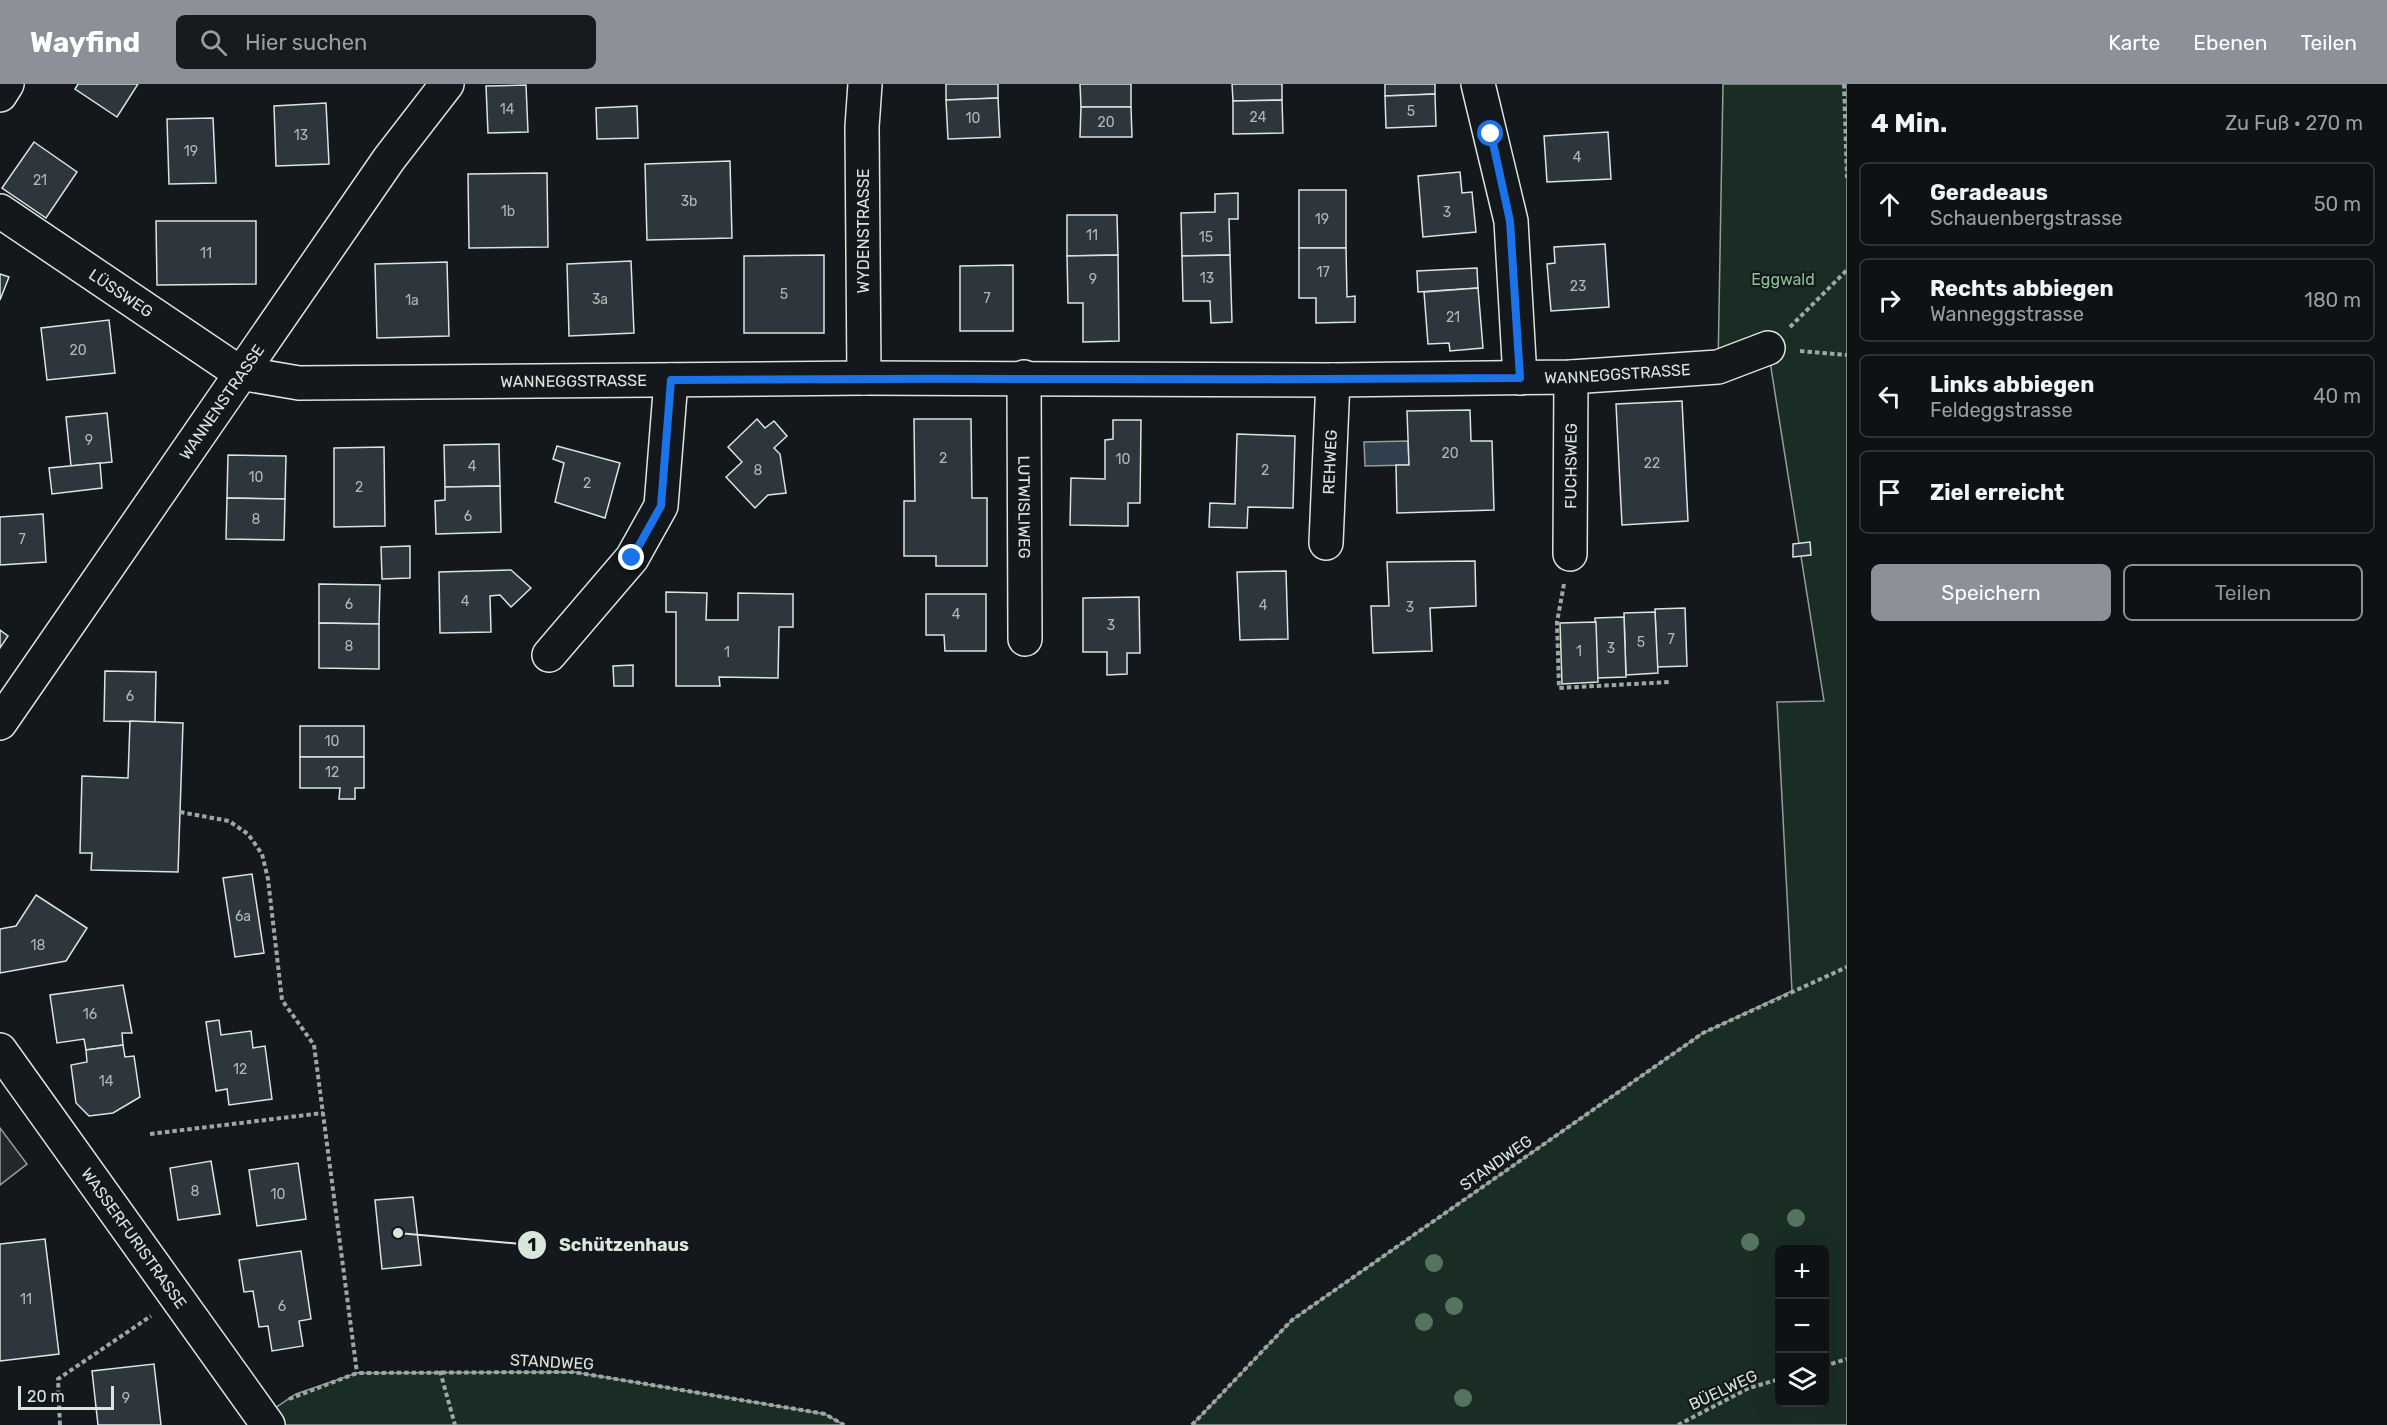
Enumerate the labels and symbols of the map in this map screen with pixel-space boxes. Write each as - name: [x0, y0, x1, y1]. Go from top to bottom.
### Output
- house number: 14: [500, 101, 515, 118]
- house number: 5: [1407, 103, 1415, 120]
- house number: 24: [1250, 109, 1267, 126]
- house number: 10: [966, 110, 981, 127]
- house number: 20: [1097, 114, 1115, 131]
- route start: [1477, 120, 1503, 146]
- house number: 13: [294, 127, 308, 144]
- house number: 19: [184, 143, 198, 160]
- house number: 4: [1573, 149, 1582, 166]
- street label: WYDENSTRASSE: [854, 169, 873, 293]
- house number: 21: [33, 172, 47, 189]
- house number: 3b: [681, 193, 697, 210]
- house number: 1b: [501, 203, 515, 220]
- house number: 3: [1443, 204, 1451, 221]
- house number: 19: [1315, 211, 1329, 228]
- house number: 11: [1086, 227, 1098, 244]
- house number: 15: [1199, 229, 1213, 246]
- house number: 11: [200, 245, 212, 262]
- street label: LÜSSWEG: [85, 264, 157, 321]
- house number: 17: [1316, 264, 1330, 281]
- house number: 13: [1200, 270, 1214, 287]
- park label: Eggwald: [1751, 270, 1815, 289]
- house number: 9: [1089, 271, 1097, 288]
- house number: 23: [1570, 278, 1586, 295]
- house number: 5: [780, 286, 788, 303]
- house number: 7: [983, 290, 991, 307]
- house number: 3a: [592, 291, 608, 308]
- house number: 1a: [405, 292, 419, 309]
- house number: 21: [1446, 309, 1460, 326]
- street label: WANNENSTRASSE: [175, 341, 268, 463]
- house number: 20: [69, 342, 87, 359]
- street label: WANNEGGSTRASSE: [1544, 359, 1691, 387]
- street label: WANNEGGSTRASSE: [500, 370, 647, 391]
- street label: FUCHSWEG: [1561, 423, 1580, 509]
- street label: REHWEG: [1319, 429, 1340, 495]
- house number: 9: [85, 432, 93, 449]
- house number: 20: [1441, 445, 1459, 462]
- house number: 2: [939, 450, 947, 467]
- house number: 10: [1116, 451, 1131, 468]
- street label: LUTWISLIWEG: [1015, 455, 1034, 559]
- house number: 22: [1644, 455, 1660, 472]
- house number: 4: [468, 458, 477, 475]
- house number: 8: [754, 462, 763, 479]
- house number: 2: [1261, 462, 1269, 479]
- house number: 10: [249, 469, 264, 486]
- house number: 2: [583, 475, 591, 492]
- house number: 2: [355, 479, 363, 496]
- house number: 6: [464, 508, 472, 525]
- house number: 8: [252, 511, 261, 528]
- house number: 7: [18, 531, 26, 548]
- route end: [618, 544, 644, 570]
- house number: 4: [461, 593, 470, 610]
- house number: 6: [345, 596, 353, 613]
- house number: 4: [1259, 597, 1268, 614]
- house number: 3: [1406, 599, 1414, 616]
- house number: 4: [952, 606, 961, 623]
- house number: 3: [1107, 617, 1115, 634]
- house number: 7: [1667, 631, 1675, 648]
- house number: 5: [1637, 634, 1645, 651]
- house number: 8: [345, 638, 354, 655]
- house number: 3: [1607, 640, 1615, 657]
- house number: 1: [1576, 643, 1582, 660]
- house number: 1: [724, 644, 730, 661]
- house number: 6: [126, 688, 134, 705]
- house number: 10: [325, 733, 340, 750]
- house number: 12: [325, 764, 339, 781]
- house number: 6a: [235, 908, 251, 925]
- house number: 18: [31, 937, 46, 954]
- house number: 16: [83, 1006, 97, 1023]
- house number: 12: [233, 1061, 247, 1078]
- house number: 14: [99, 1073, 114, 1090]
- street label: STANDWEG: [1456, 1131, 1536, 1195]
- street label: WASSERFURISTRASSE: [78, 1164, 191, 1312]
- house number: 8: [191, 1183, 200, 1200]
- house number: 10: [271, 1186, 286, 1203]
- callout: Schützenhaus: [517, 1227, 701, 1263]
- text: 1: [528, 1234, 536, 1256]
- text: Schützenhaus: [559, 1234, 689, 1256]
- house number: 11: [20, 1291, 32, 1308]
- house number: 6: [278, 1298, 286, 1315]
- street label: STANDWEG: [510, 1350, 594, 1374]
- street label: BÜELWEG: [1686, 1366, 1760, 1414]
- scale bar: [18, 1383, 114, 1410]
- house number: 9: [122, 1390, 130, 1407]

